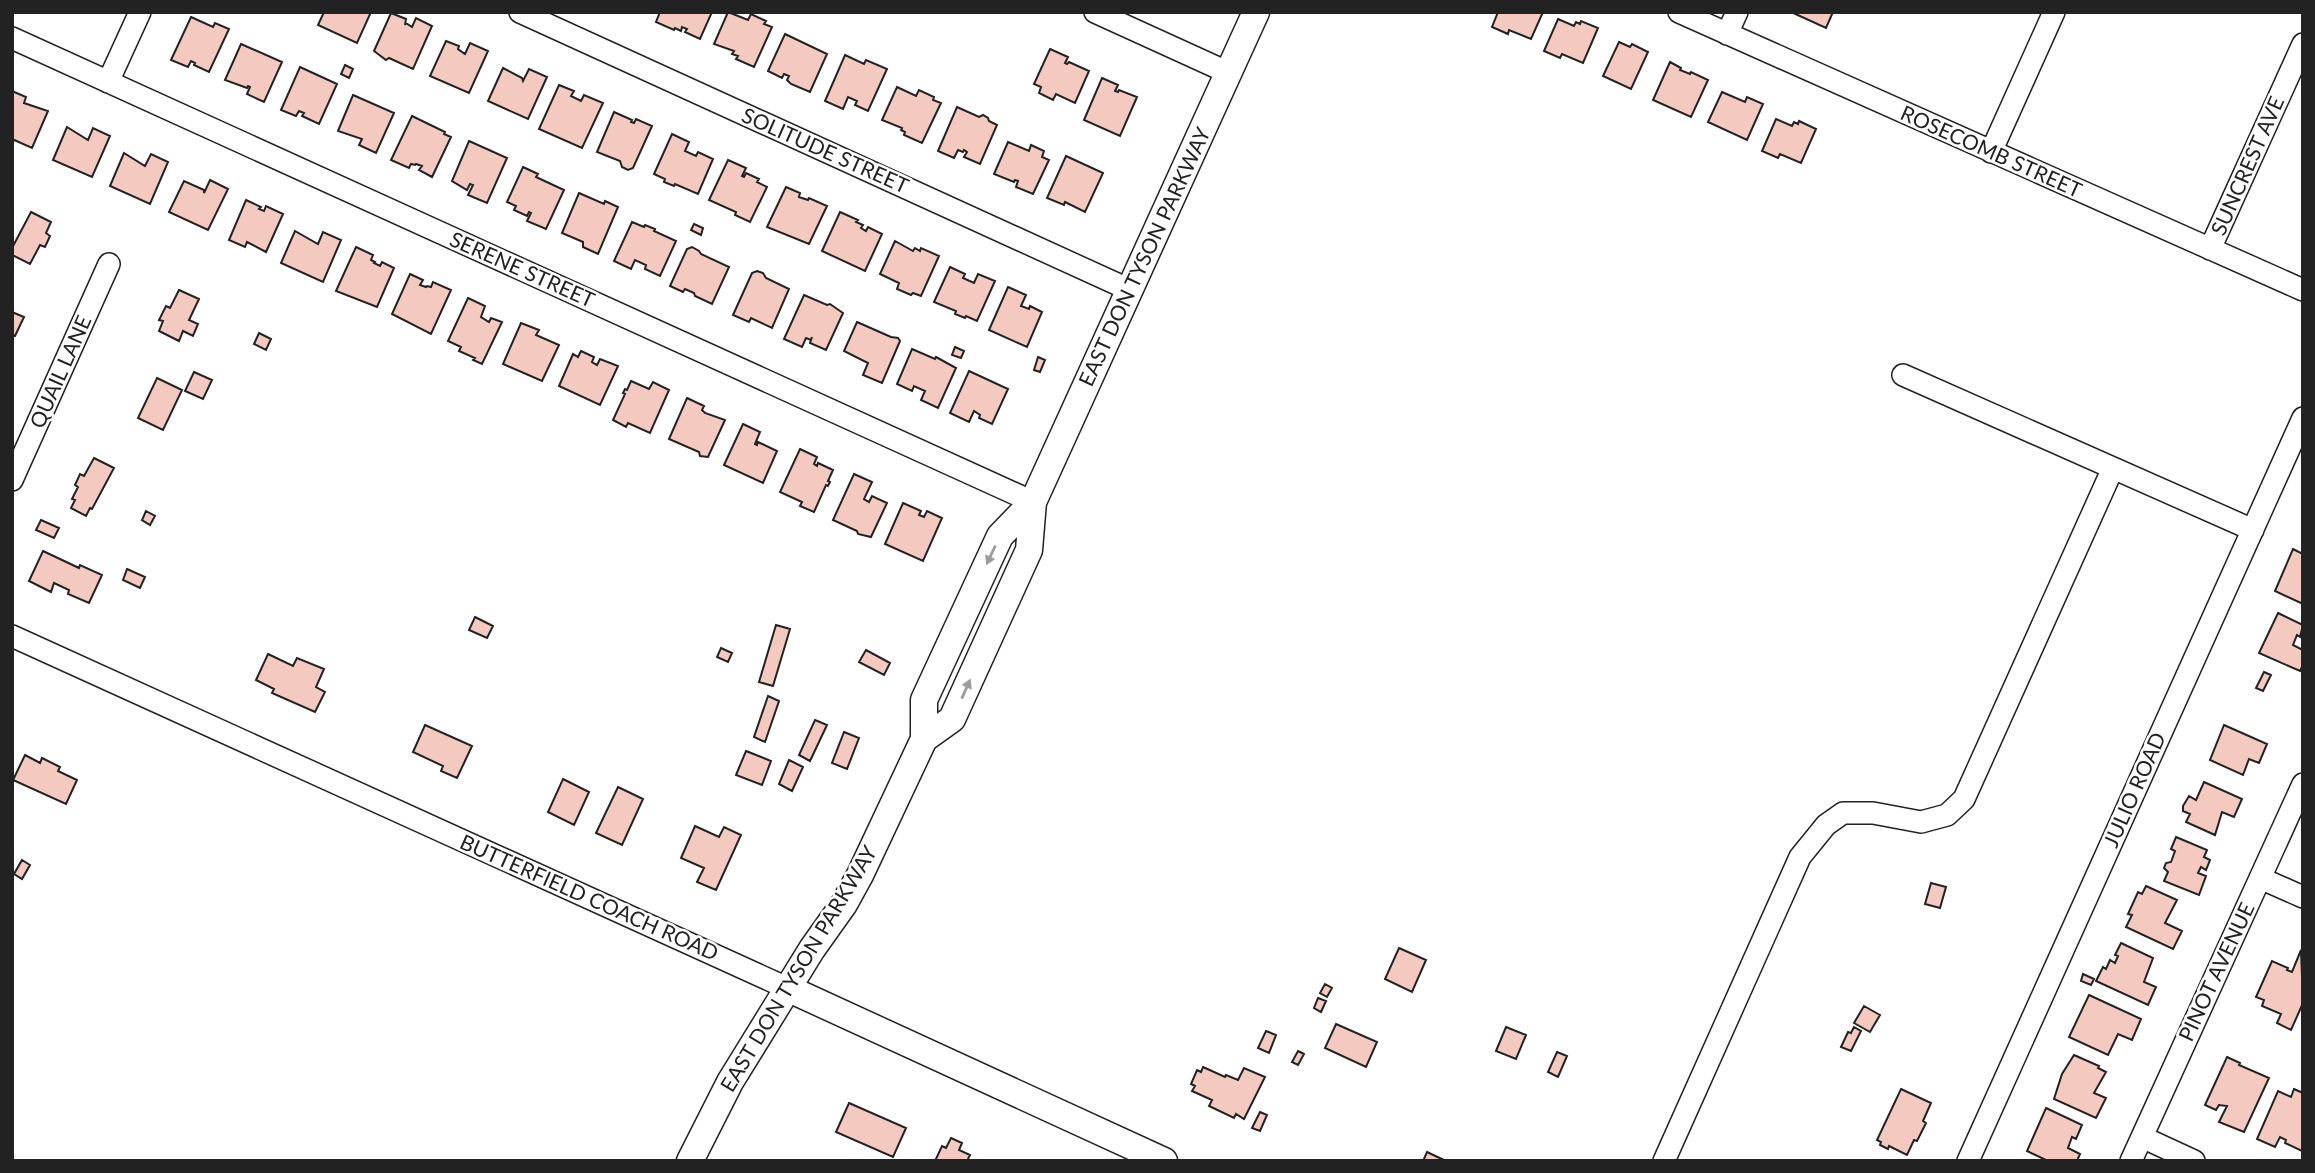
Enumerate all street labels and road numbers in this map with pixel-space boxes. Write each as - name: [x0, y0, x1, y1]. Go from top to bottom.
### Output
- street label: SUNCREST AVE: [2205, 92, 2288, 239]
- street label: ROSECOMB STREET: [1897, 99, 2087, 202]
- street label: SOLITUDE STREET: [738, 102, 913, 198]
- street label: EAST DON TYSON PARKWAY: [1073, 122, 1215, 390]
- street label: SERENE STREET: [446, 225, 599, 312]
- street label: QUAIL LANE: [24, 311, 96, 432]
- street label: JULIO ROAD: [2097, 728, 2170, 851]
- street label: BUTTERFIELD COACH ROAD: [457, 828, 723, 965]
- street label: EAST DON TYSON PARKWAY: [714, 840, 882, 1096]
- street label: PINOT AVENUE: [2173, 898, 2259, 1045]

